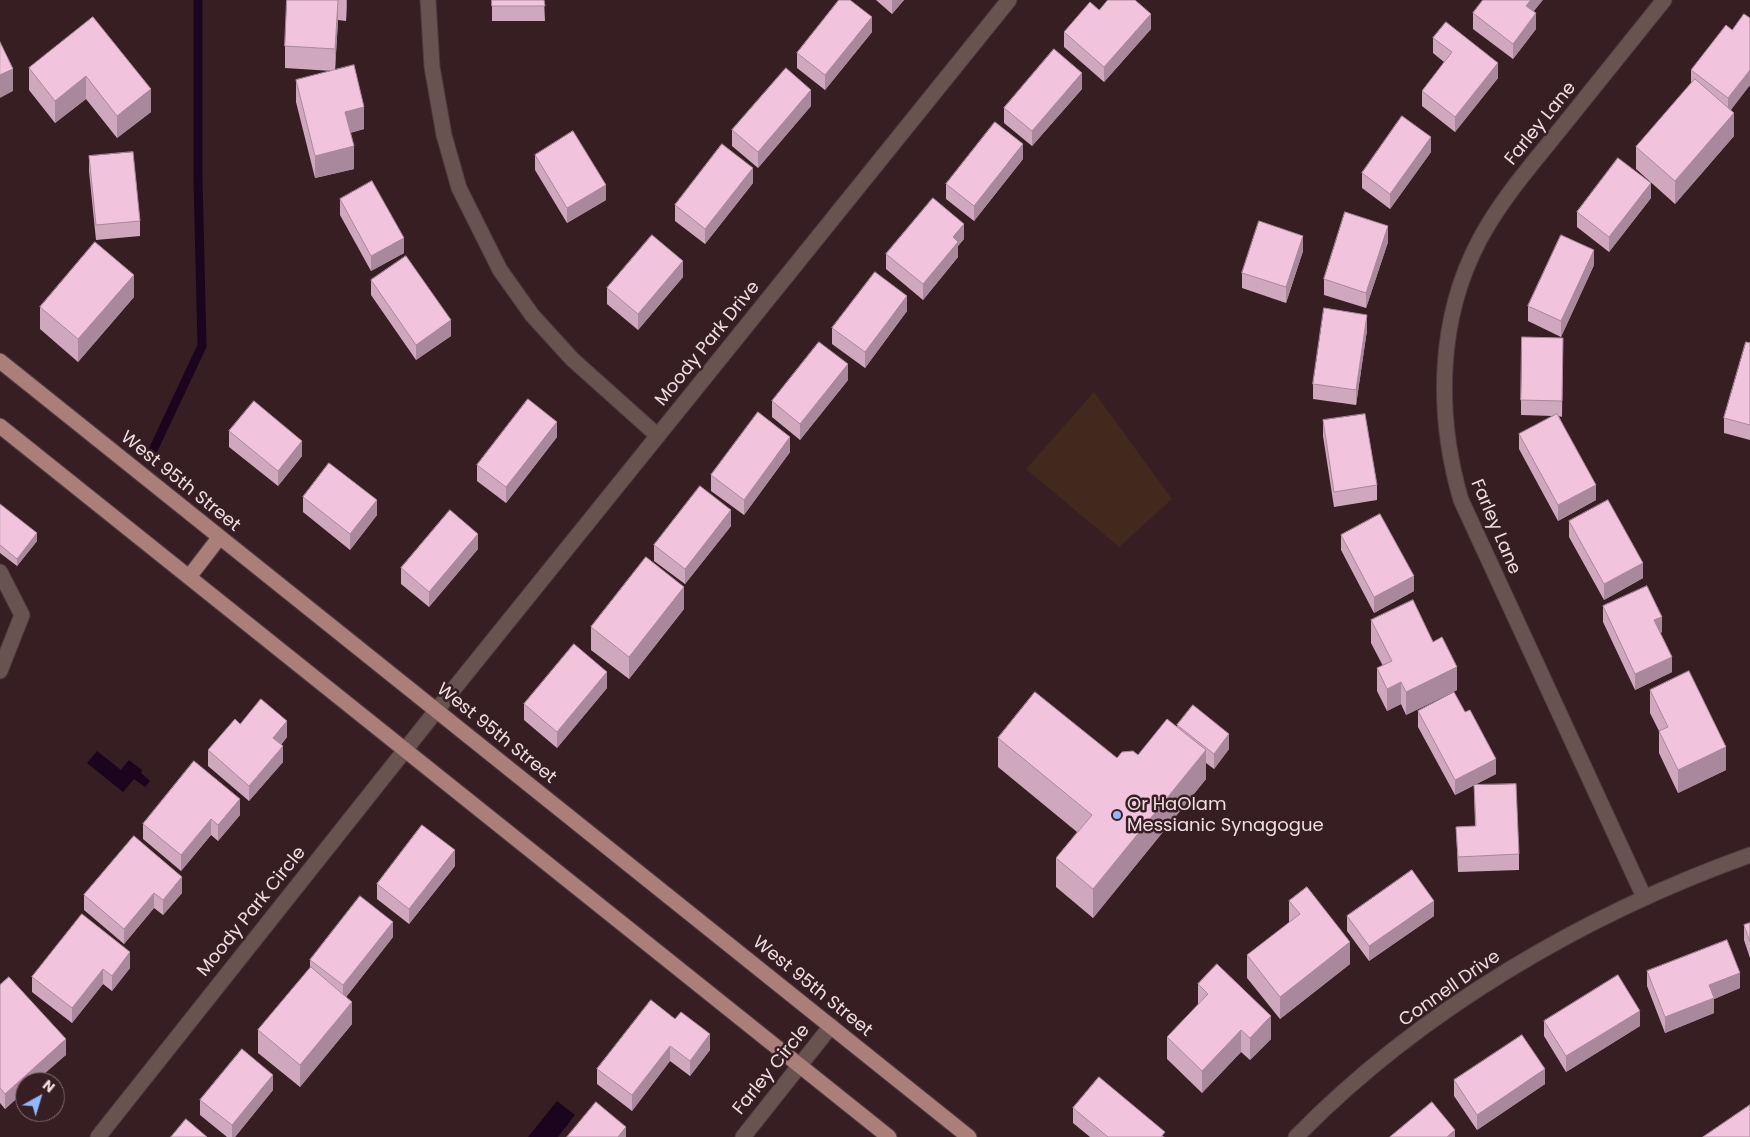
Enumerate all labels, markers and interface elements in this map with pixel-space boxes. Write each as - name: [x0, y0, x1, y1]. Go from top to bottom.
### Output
- street label: Farley Lane: [1501, 78, 1581, 170]
- street label: Moody Park Drive: [651, 277, 765, 411]
- street label: West 95th Street: [116, 427, 244, 537]
- street label: Farley Lane: [1465, 476, 1525, 578]
- street label: West 95th Street: [432, 679, 560, 789]
- place label: Or HaOlam Messianic Synagogue: [1127, 794, 1324, 836]
- marker: Or HaOlam Messianic Synagogue: [1111, 809, 1123, 821]
- street label: Moody Park Circle: [193, 843, 311, 981]
- street label: West 95th Street: [748, 932, 876, 1042]
- street label: Connell Drive: [1395, 946, 1505, 1032]
- street label: Farley Circle: [729, 1020, 815, 1120]
- north arrow: [15, 1072, 65, 1122]
- text: N: [38, 1075, 59, 1097]

